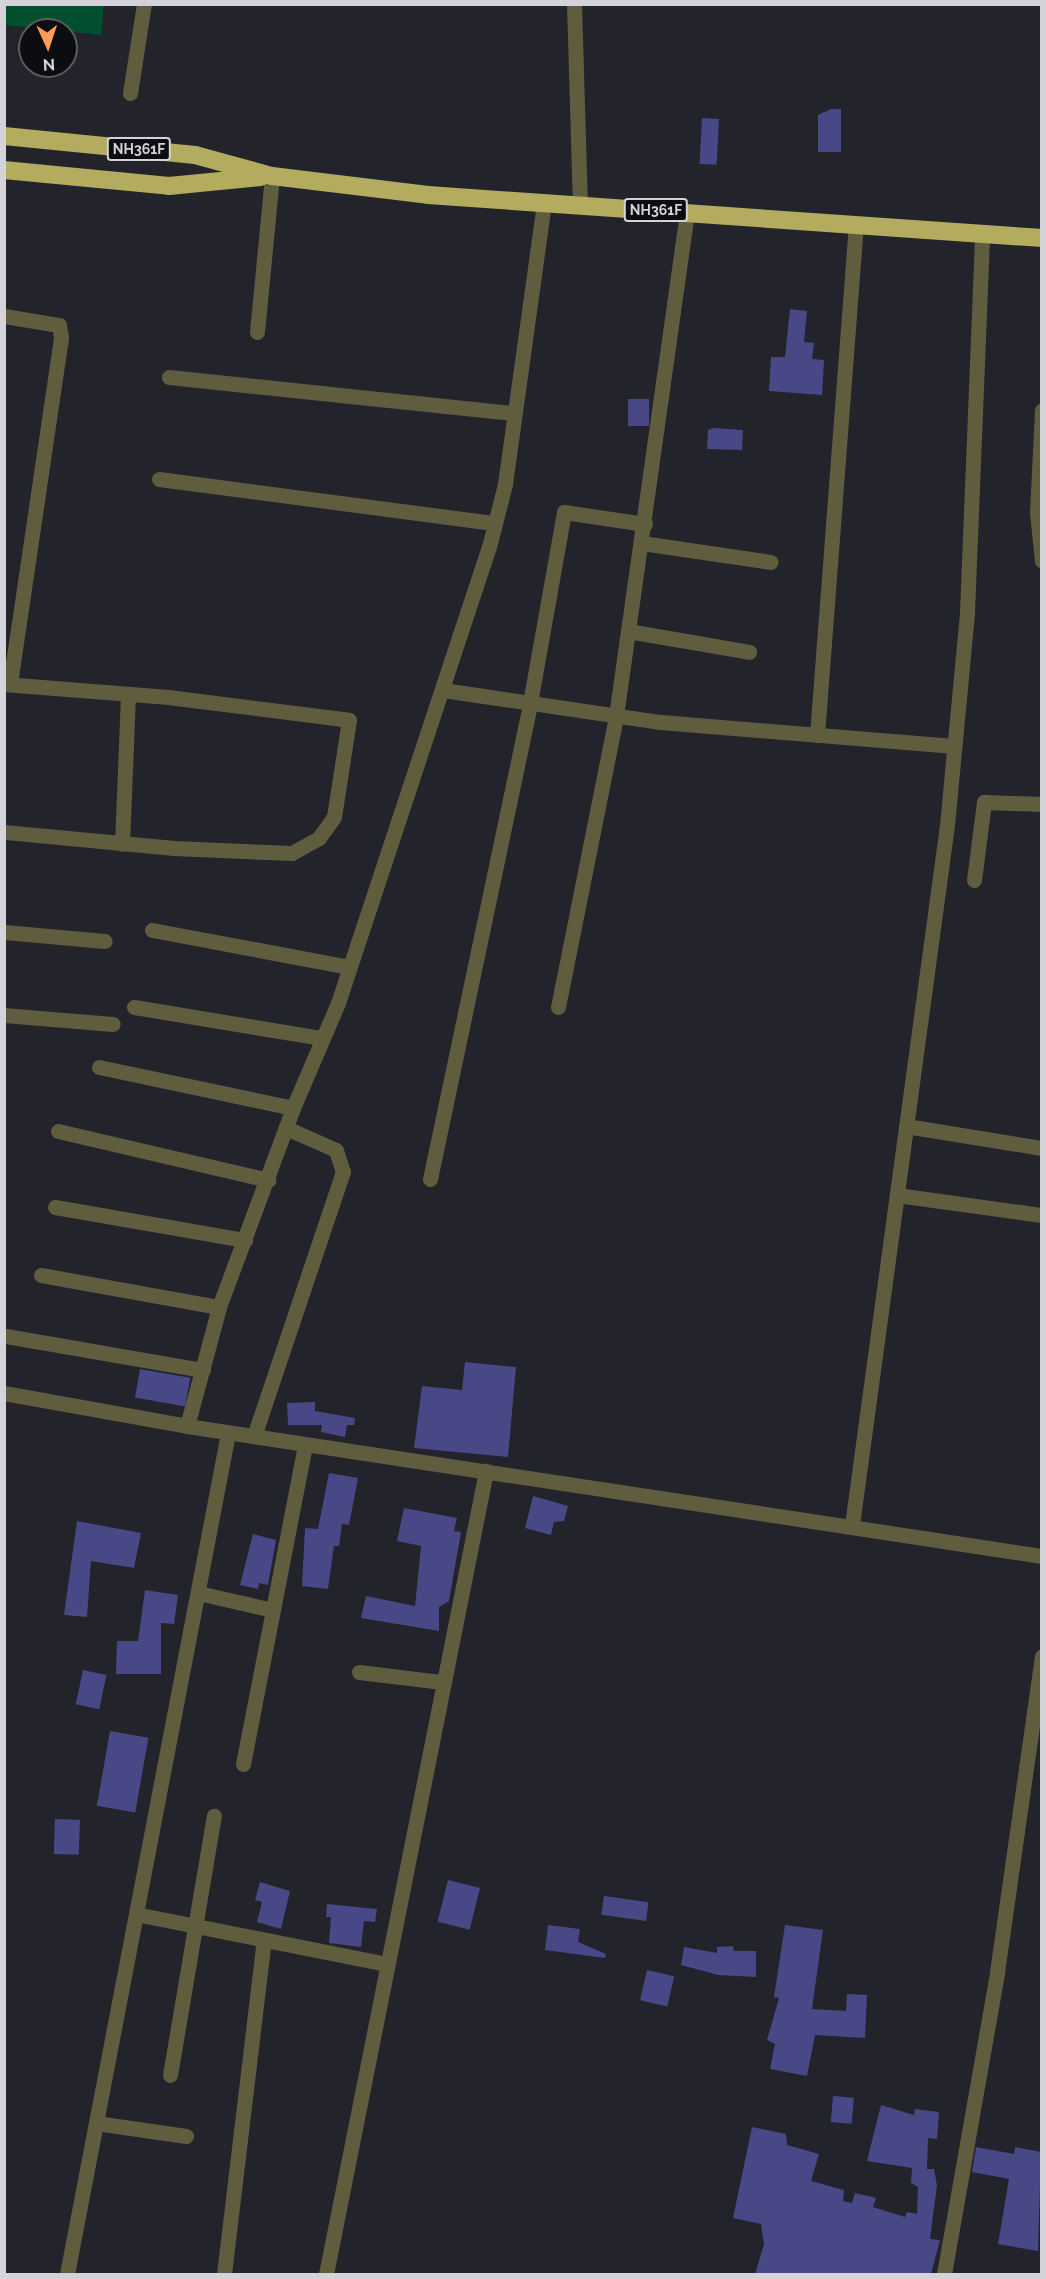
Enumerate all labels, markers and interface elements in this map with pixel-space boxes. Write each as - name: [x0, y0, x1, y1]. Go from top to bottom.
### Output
- north arrow: [18, 18, 78, 78]
- text: N: [42, 55, 55, 74]
- road number: NH361F: [106, 138, 172, 160]
- road number: NH361F: [623, 199, 689, 221]

